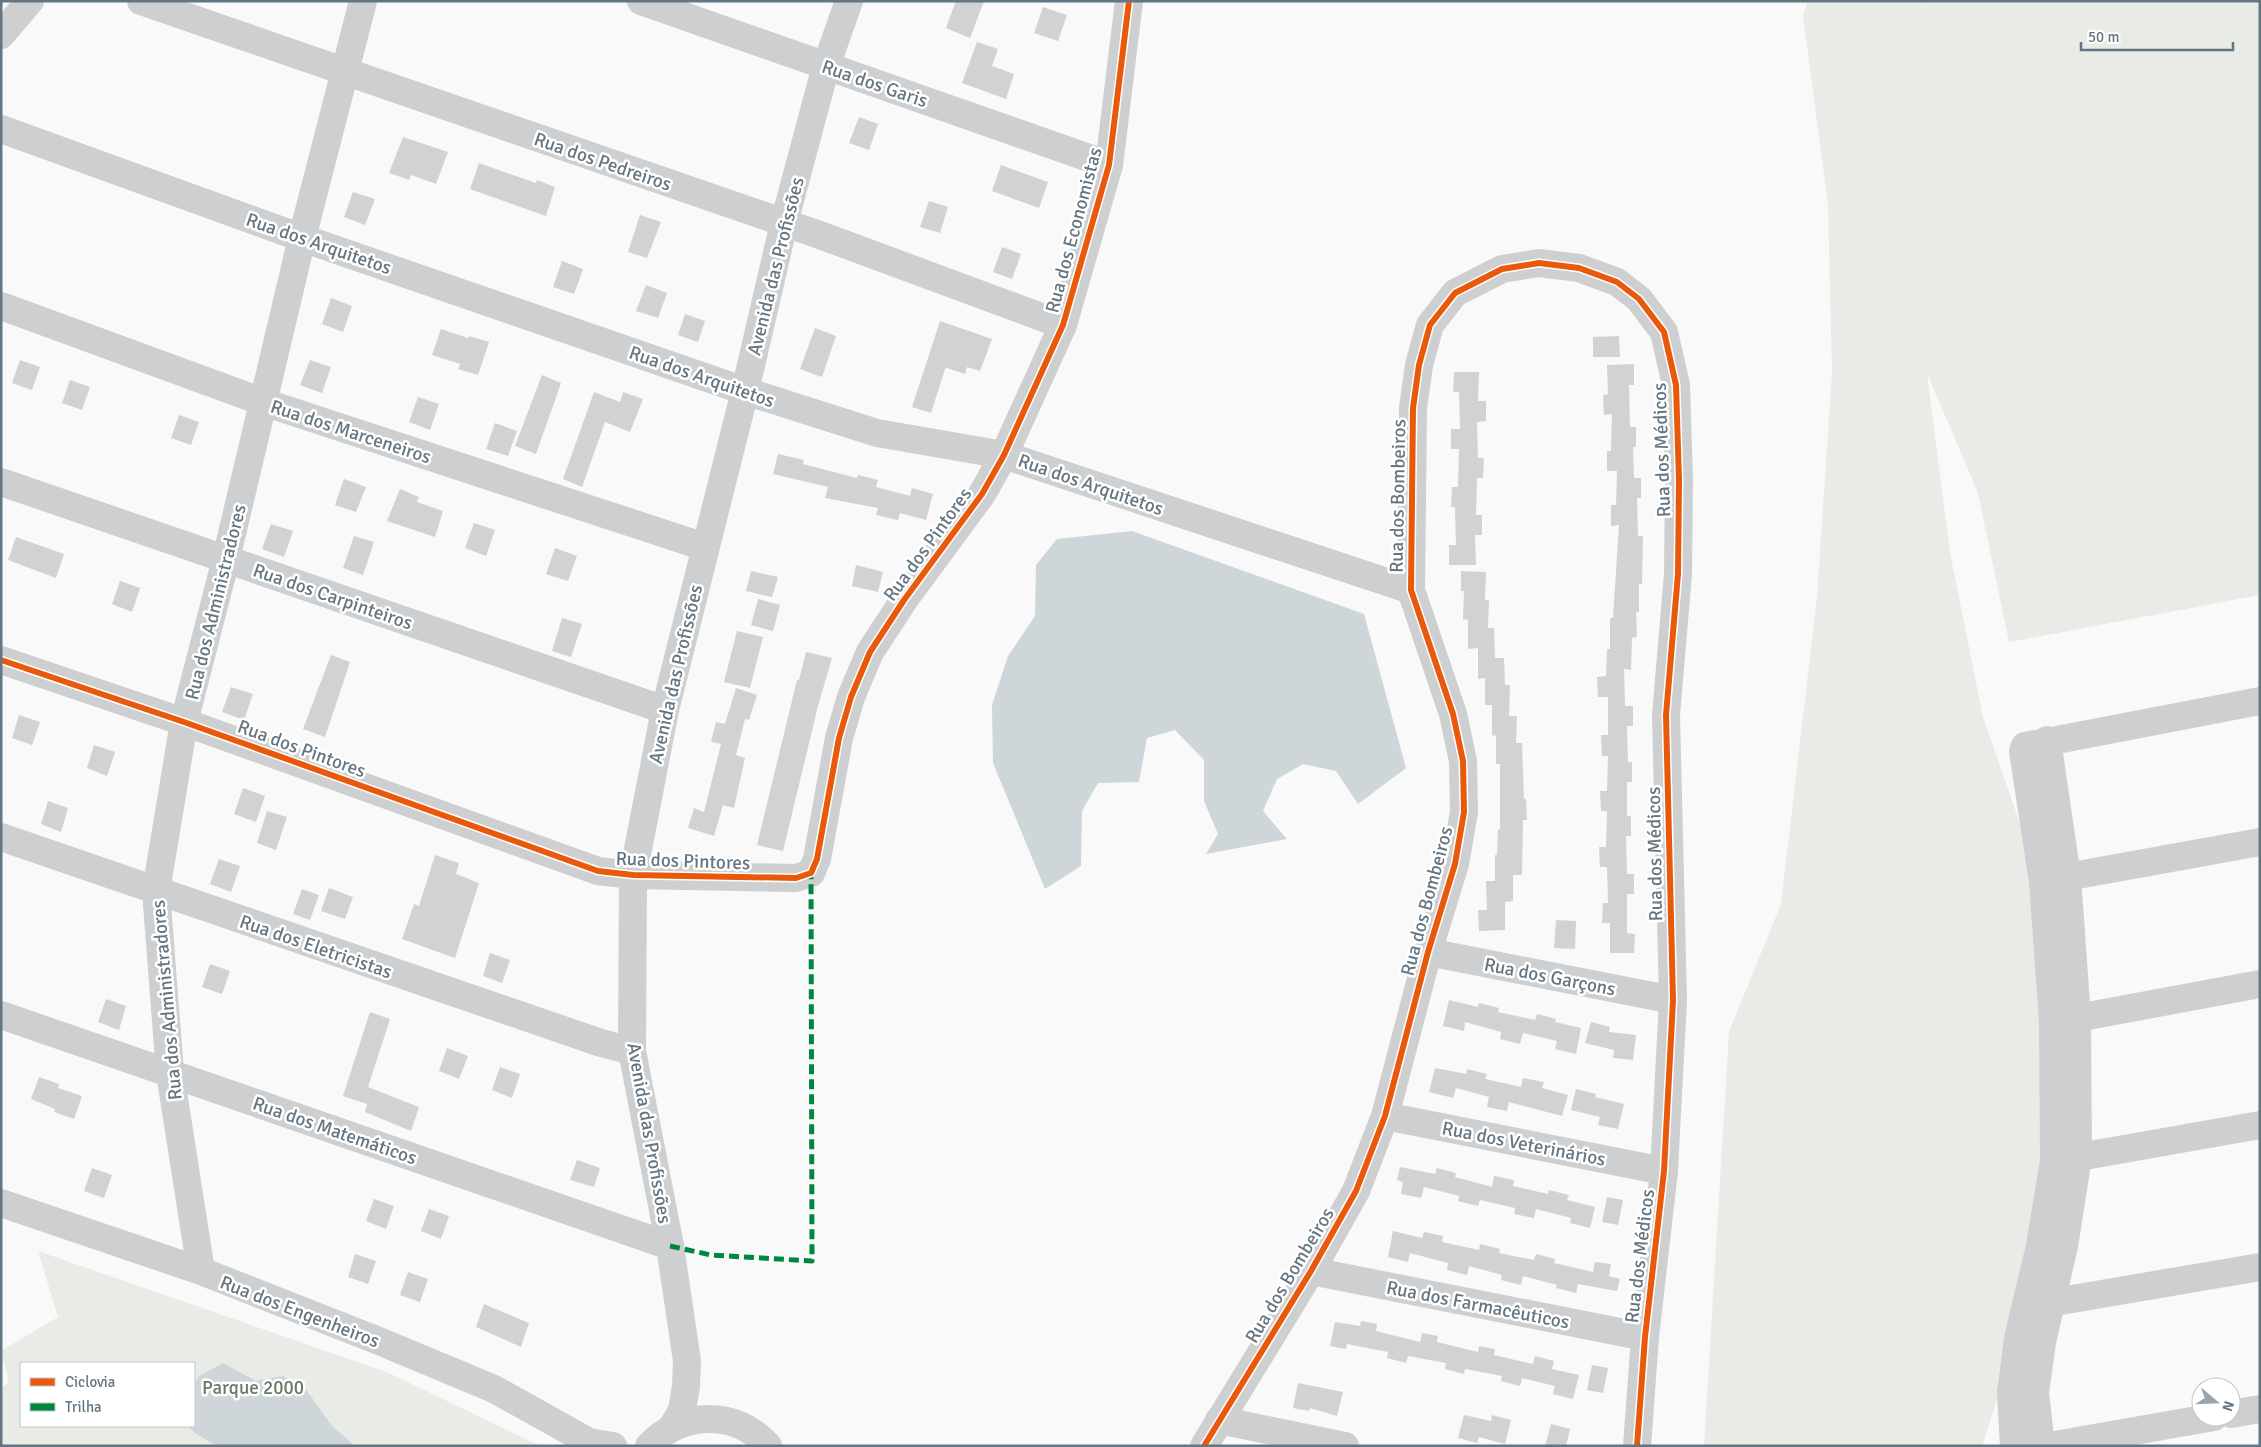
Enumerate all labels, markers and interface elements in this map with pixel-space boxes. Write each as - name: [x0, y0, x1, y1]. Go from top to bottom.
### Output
- scale bar: [2081, 20, 2234, 52]
- text: 50 m: [2088, 28, 2119, 46]
- street label: Rua dos Garis: [819, 55, 931, 113]
- street label: Rua dos Pedreiros: [531, 127, 674, 197]
- street label: Rua dos Economistas: [1040, 145, 1108, 316]
- street label: Avenida das Profissões: [742, 175, 810, 358]
- street label: Rua dos Arquitetos: [243, 208, 395, 280]
- street label: Rua dos Arquitetos: [626, 341, 778, 413]
- street label: Rua dos Médicos: [1648, 382, 1676, 518]
- street label: Rua dos Marceneiros: [267, 395, 434, 469]
- street label: Rua dos Bombeiros: [1385, 419, 1411, 573]
- street label: Rua dos Arquitetos: [1015, 449, 1167, 521]
- street label: Rua dos Pintores: [878, 483, 977, 606]
- street label: Rua dos Administradores: [180, 502, 252, 703]
- street label: Rua dos Carpinteiros: [250, 558, 416, 636]
- street label: Avenida das Profissões: [644, 582, 708, 766]
- street label: Rua dos Pintores: [234, 715, 369, 783]
- street label: Rua dos Médicos: [1642, 786, 1668, 922]
- street label: Rua dos Bombeiros: [1395, 824, 1458, 979]
- street label: Rua dos Pintores: [615, 847, 751, 875]
- street label: Rua dos Administradores: [146, 899, 188, 1101]
- street label: Rua dos Eletricistas: [236, 910, 395, 984]
- street label: Rua dos Garçons: [1482, 952, 1618, 1002]
- street label: Avenida das Profissões: [621, 1041, 677, 1225]
- street label: Rua dos Matemáticos: [249, 1092, 420, 1170]
- street label: Rua dos Veterinários: [1440, 1116, 1608, 1172]
- street label: Rua dos Médicos: [1620, 1188, 1660, 1324]
- street label: Rua dos Bombeiros: [1240, 1203, 1340, 1348]
- street label: Rua dos Engenheiros: [217, 1271, 383, 1353]
- street label: Rua dos Farmacêuticos: [1384, 1275, 1571, 1335]
- legend: [20, 1362, 195, 1427]
- text: Ciclovia: [65, 1373, 115, 1391]
- park label: Parque 2000: [202, 1376, 304, 1400]
- north arrow: [2191, 1377, 2241, 1427]
- text: Trilha: [65, 1398, 102, 1416]
- text: N: [2218, 1399, 2237, 1413]

